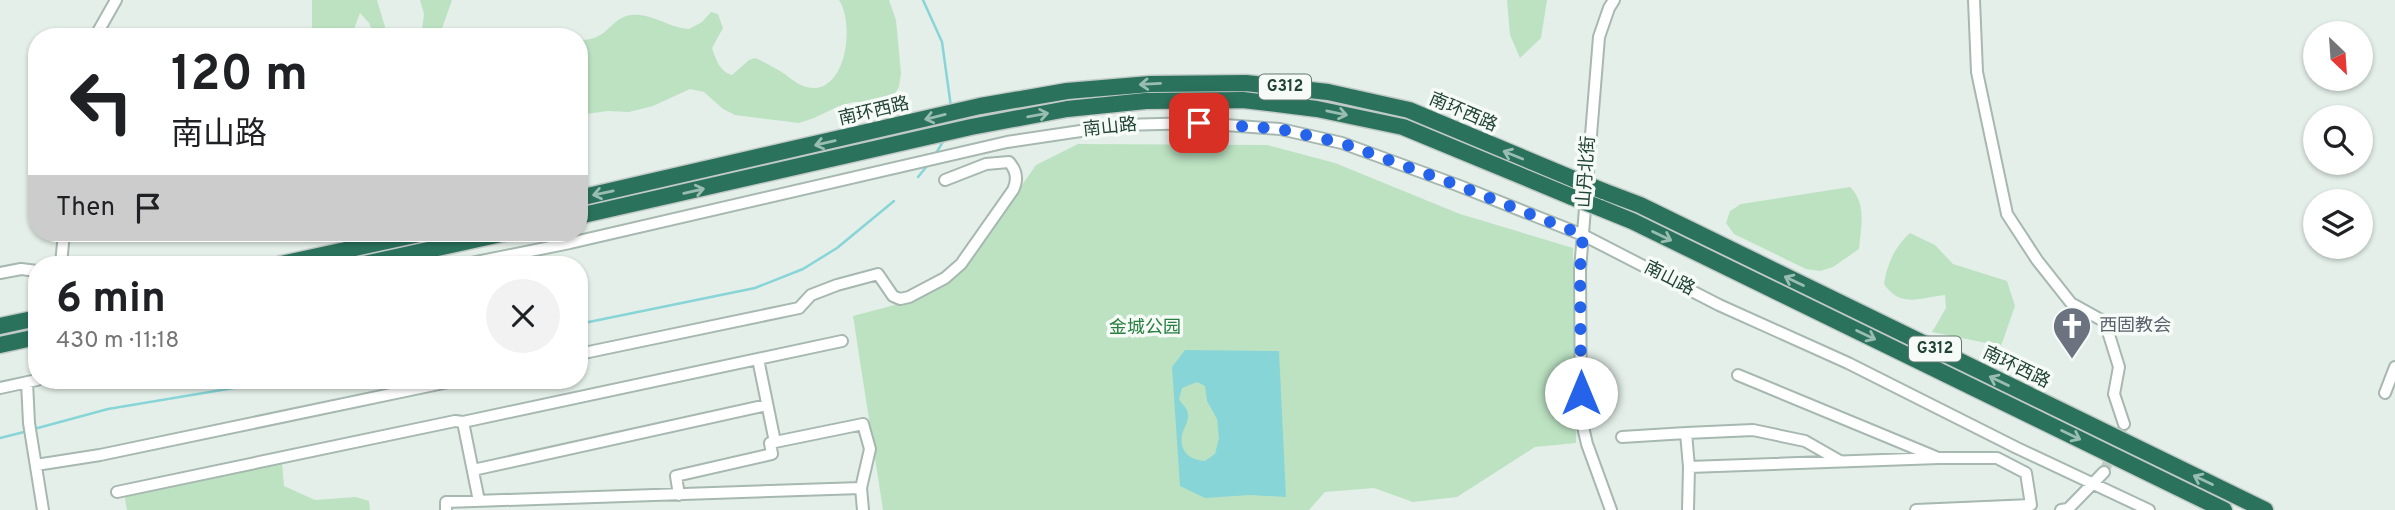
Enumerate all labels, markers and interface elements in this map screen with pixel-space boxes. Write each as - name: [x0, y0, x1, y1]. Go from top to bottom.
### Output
- north arrow: [2303, 21, 2373, 91]
- map controls: [2303, 21, 2373, 259]
- text: 120 m: [171, 46, 308, 108]
- icon: left: [56, 56, 147, 147]
- road number: G312: [1259, 74, 1311, 100]
- one-way arrow: [1139, 78, 1162, 91]
- street label: 南环西路: [1425, 88, 1501, 138]
- street label: 南环西路: [836, 93, 912, 131]
- pin: [1169, 93, 1229, 153]
- icon: arrive: [1180, 104, 1218, 142]
- button: search: [2303, 105, 2373, 175]
- one-way arrow: [1325, 107, 1348, 121]
- one-way arrow: [1026, 108, 1049, 121]
- one-way arrow: [924, 111, 947, 124]
- street label: 南山路: [1082, 114, 1138, 142]
- text: 南山路: [171, 116, 267, 156]
- street label: 山丹北街: [1573, 135, 1601, 209]
- one-way arrow: [814, 137, 837, 150]
- one-way arrow: [1502, 147, 1524, 160]
- one-way arrow: [682, 183, 705, 197]
- one-way arrow: [592, 187, 615, 201]
- icon: arrive: [129, 189, 167, 227]
- button: layers: [2303, 189, 2373, 259]
- text: Then: [56, 192, 115, 225]
- one-way arrow: [1651, 229, 1672, 243]
- street label: 南山路: [1640, 256, 1698, 302]
- text: 6 min: [56, 274, 166, 327]
- one-way arrow: [1784, 274, 1805, 287]
- button: close: [486, 279, 560, 353]
- church icon: 西固教会: [2051, 305, 2093, 360]
- place label: 西固教会: [2099, 315, 2171, 338]
- park label: 金城公园: [1109, 317, 1181, 340]
- text: 430 m · 11:18: [56, 327, 179, 356]
- one-way arrow: [1855, 329, 1876, 343]
- road number: G312: [1909, 336, 1961, 362]
- street label: 南环西路: [1979, 342, 2053, 394]
- position arrow: [1544, 356, 1618, 430]
- one-way arrow: [1989, 373, 2010, 387]
- one-way arrow: [2060, 429, 2081, 443]
- one-way arrow: [2193, 473, 2214, 487]

